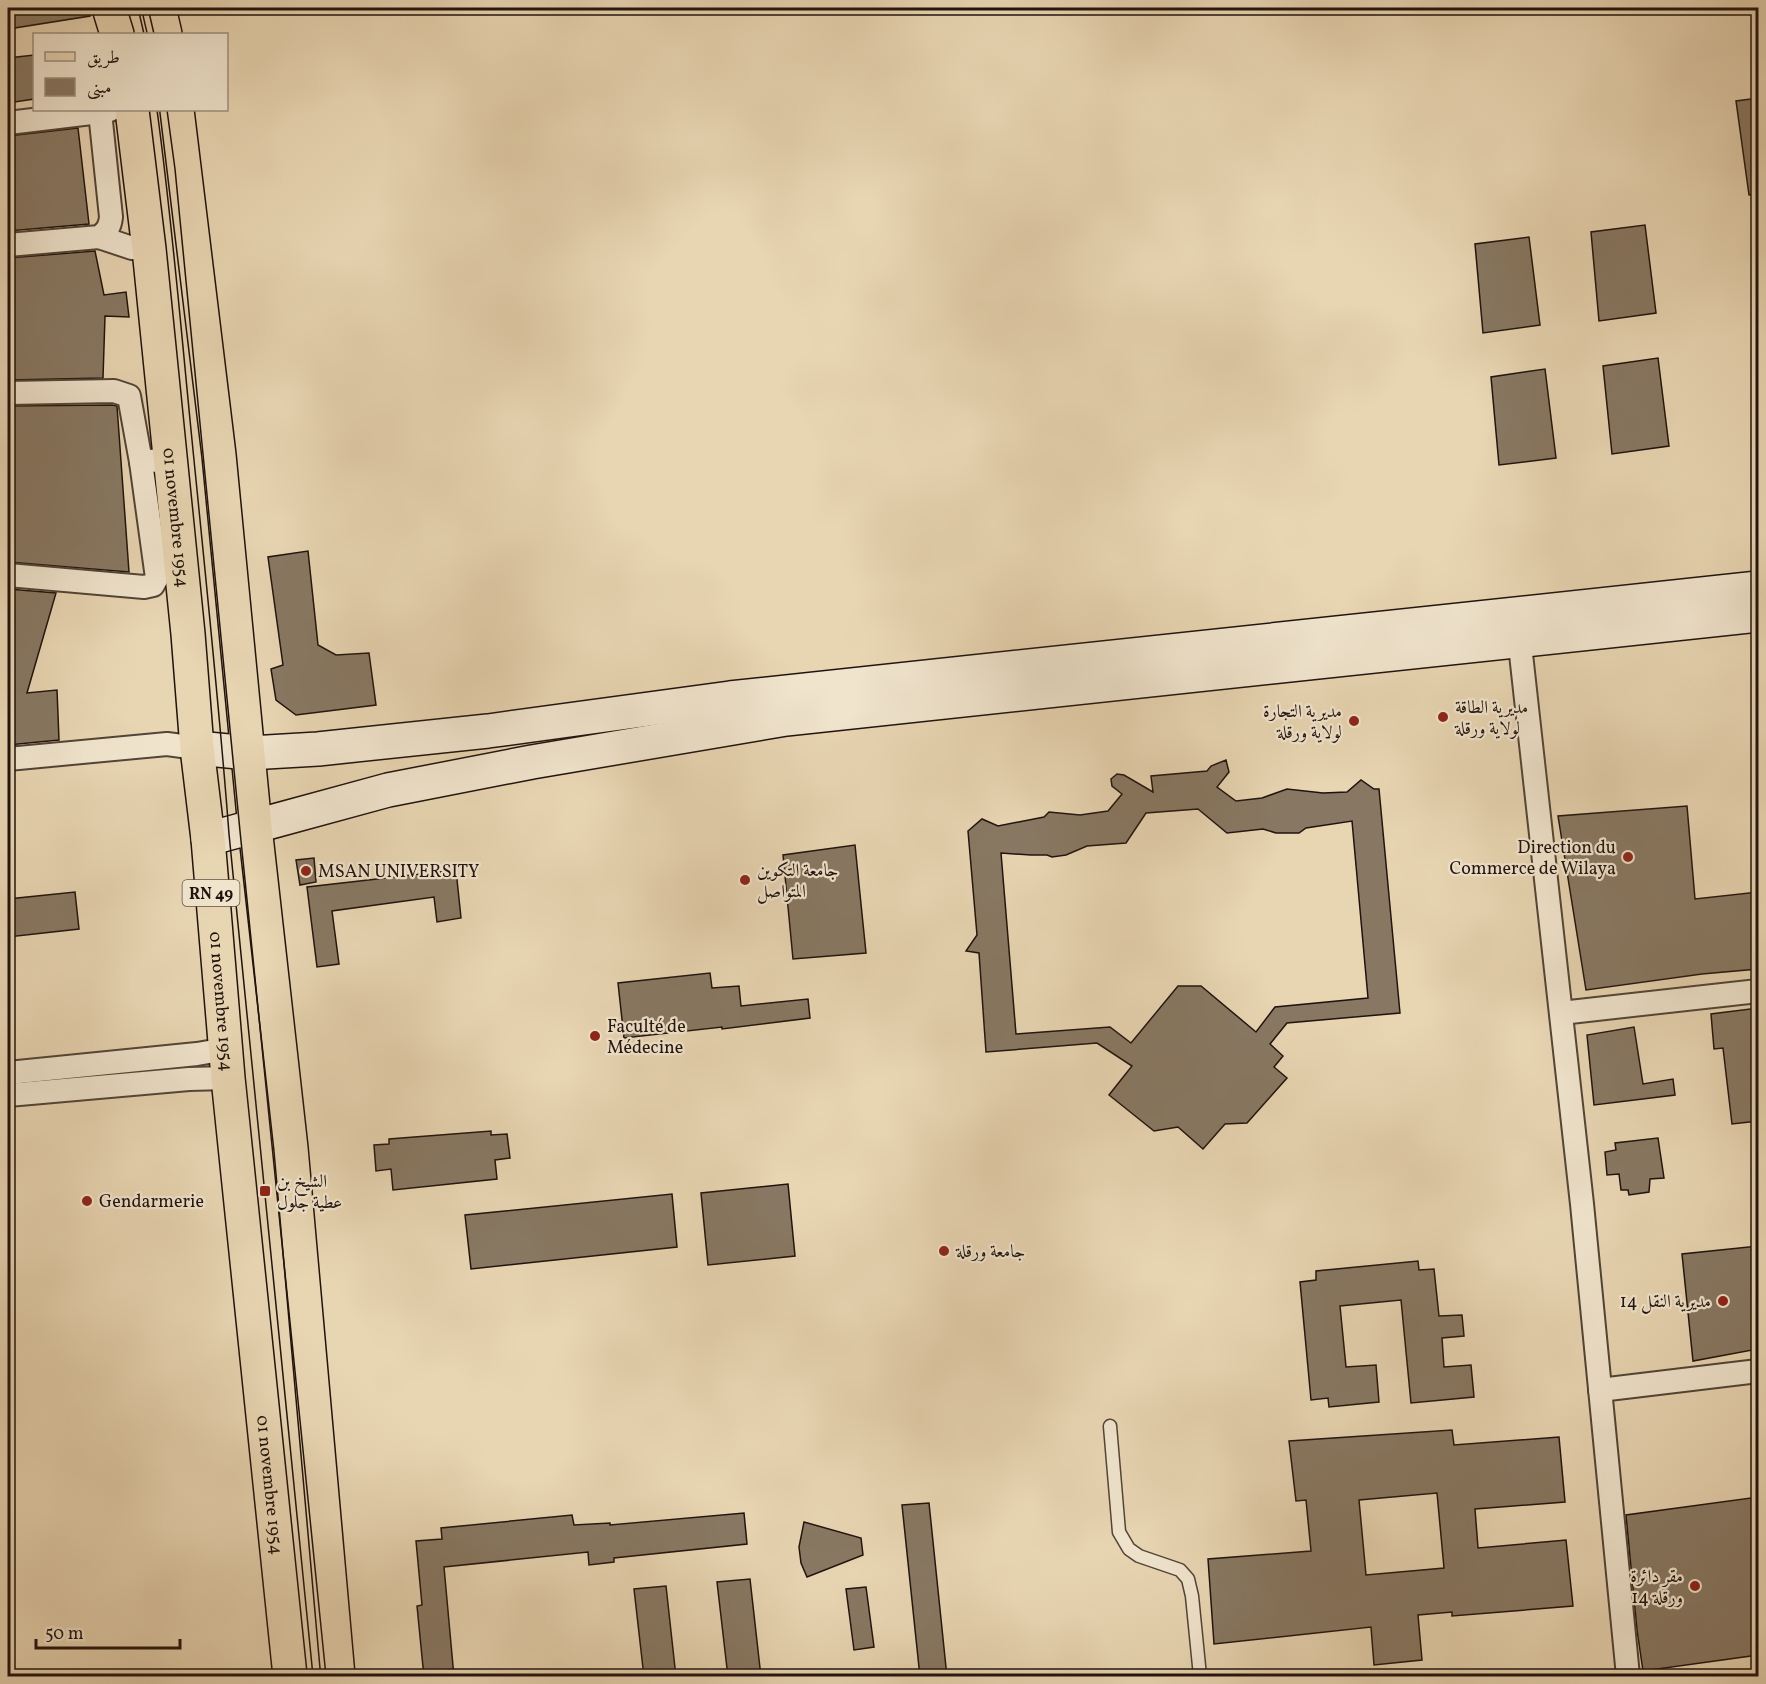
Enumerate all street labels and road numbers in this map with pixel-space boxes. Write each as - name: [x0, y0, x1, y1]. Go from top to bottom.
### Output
- street label: 01 novembre 1954: [155, 447, 194, 589]
- road number: RN 49: [182, 880, 240, 906]
- street label: 01 novembre 1954: [202, 930, 238, 1073]
- street label: 01 novembre 1954: [249, 1414, 288, 1556]

